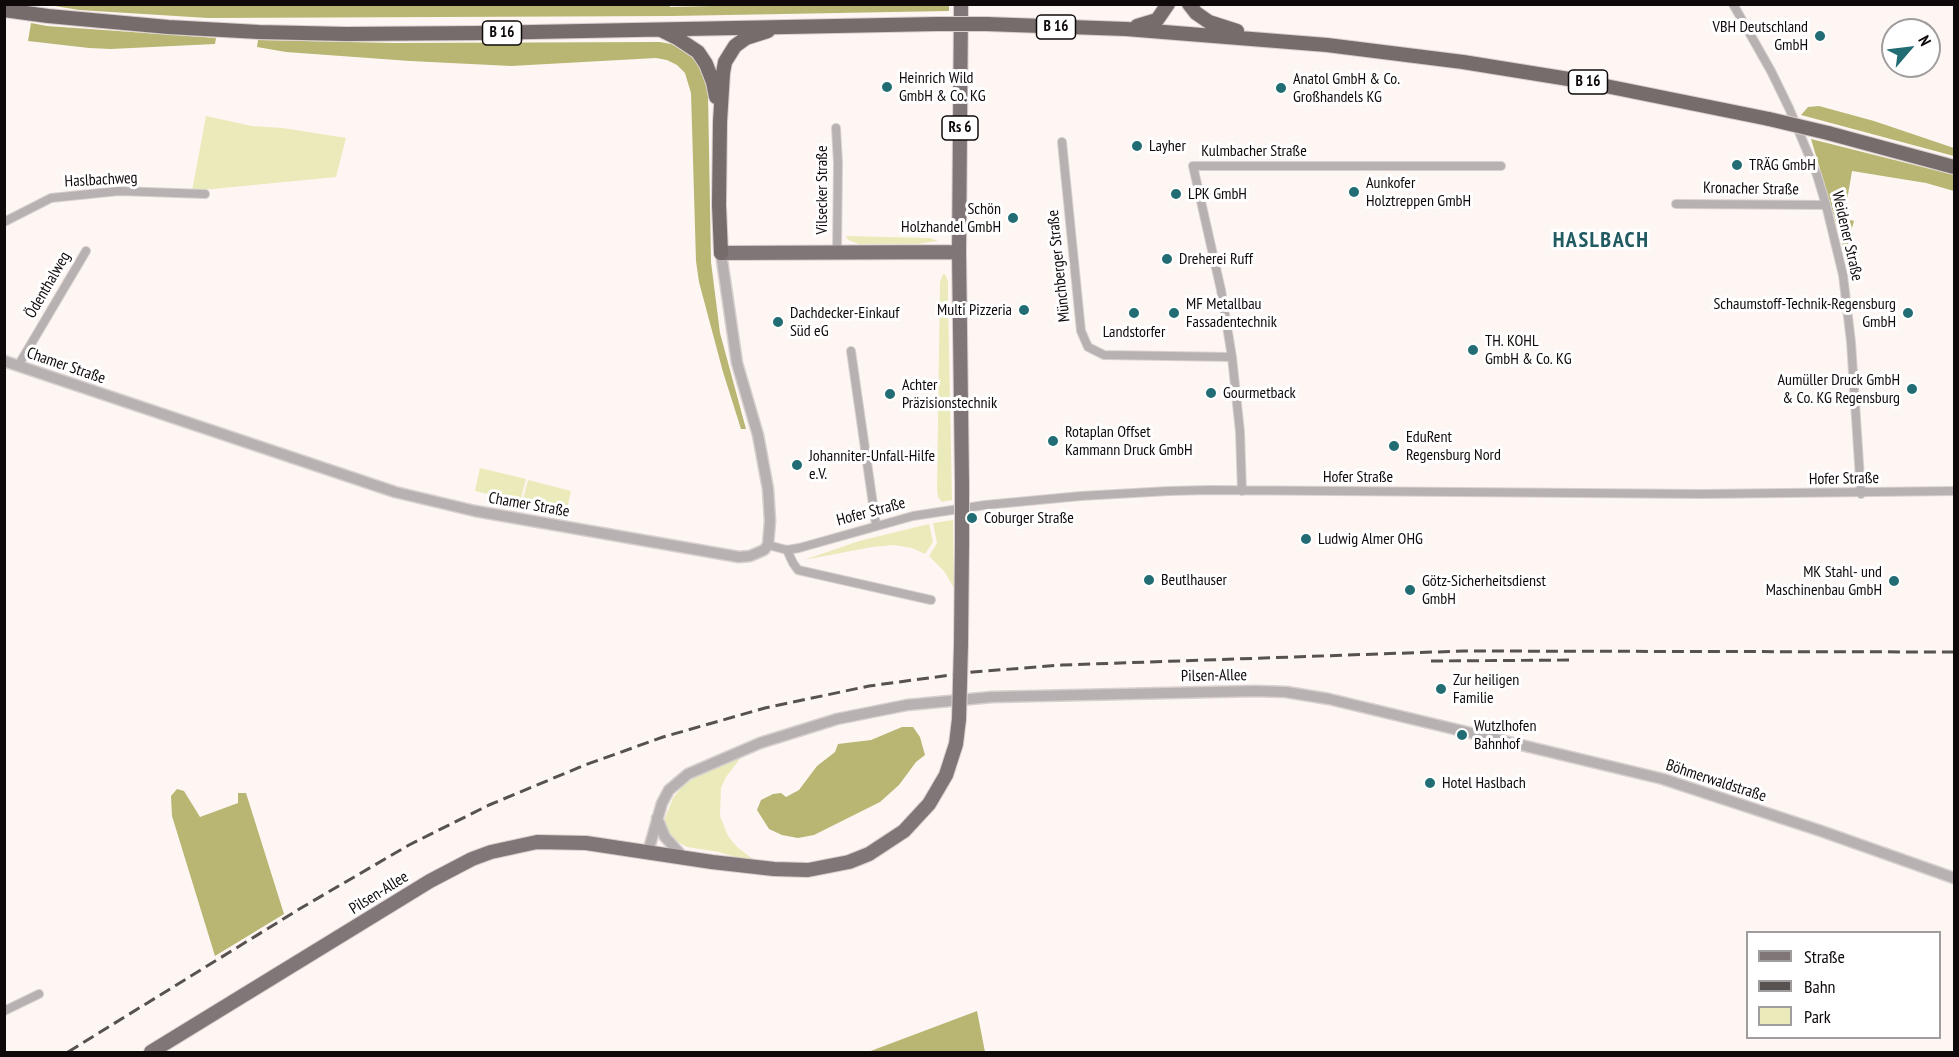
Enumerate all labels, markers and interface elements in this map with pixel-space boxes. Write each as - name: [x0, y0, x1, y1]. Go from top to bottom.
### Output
- road number: B 16: [1036, 15, 1076, 39]
- place label: VBH Deutschland GmbH: [1713, 17, 1808, 55]
- north arrow: [1881, 18, 1941, 78]
- road number: B 16: [482, 21, 522, 45]
- marker: VBH Deutschland GmbH: [1813, 29, 1827, 43]
- text: N: [1914, 32, 1936, 49]
- place label: Heinrich Wild GmbH & Co. KG: [899, 68, 986, 106]
- place label: Anatol GmbH & Co. Großhandels KG: [1293, 69, 1400, 107]
- road number: B 16: [1568, 70, 1608, 94]
- marker: Heinrich Wild GmbH & Co. KG: [880, 80, 894, 94]
- marker: Anatol GmbH & Co. Großhandels KG: [1274, 81, 1288, 95]
- road number: Rs 6: [942, 116, 978, 140]
- place label: Layher: [1149, 136, 1186, 156]
- marker: Layher: [1130, 139, 1144, 153]
- street label: Kulmbacher Straße: [1201, 141, 1307, 161]
- street label: Vilsecker Straße: [812, 145, 832, 235]
- place label: TRÄG GmbH: [1749, 155, 1816, 175]
- marker: TRÄG GmbH: [1730, 158, 1744, 172]
- street label: Haslbachweg: [64, 169, 138, 191]
- place label: Aunkofer Holztreppen GmbH: [1366, 173, 1471, 211]
- street label: Kronacher Straße: [1703, 179, 1799, 199]
- place label: LPK GmbH: [1188, 184, 1247, 204]
- marker: Aunkofer Holztreppen GmbH: [1347, 185, 1361, 199]
- marker: LPK GmbH: [1169, 187, 1183, 201]
- street label: Weidener Straße: [1827, 189, 1867, 283]
- place label: Schön Holzhandel GmbH: [901, 199, 1001, 237]
- street label: Münchberger Straße: [1044, 209, 1074, 323]
- marker: Schön Holzhandel GmbH: [1006, 211, 1020, 225]
- district label: HASLBACH: [1553, 228, 1649, 254]
- street label: Ödenthalweg: [21, 248, 75, 322]
- place label: Dreherei Ruff: [1179, 249, 1253, 269]
- marker: Dreherei Ruff: [1160, 252, 1174, 266]
- place label: MF Metallbau Fassadentechnik: [1186, 294, 1277, 332]
- place label: Schaumstoff-Technik-Regensburg GmbH: [1713, 294, 1896, 332]
- place label: Multi Pizzeria: [937, 300, 1012, 320]
- place label: Dachdecker-Einkauf Süd eG: [790, 303, 899, 341]
- marker: Multi Pizzeria: [1017, 303, 1031, 317]
- marker: Landstorfer: [1127, 306, 1141, 320]
- marker: MF Metallbau Fassadentechnik: [1167, 306, 1181, 320]
- marker: Schaumstoff-Technik-Regensburg GmbH: [1901, 306, 1915, 320]
- marker: Dachdecker-Einkauf Süd eG: [771, 315, 785, 329]
- place label: Landstorfer: [1103, 322, 1165, 342]
- place label: TH. KOHL GmbH & Co. KG: [1485, 331, 1572, 369]
- marker: TH. KOHL GmbH & Co. KG: [1466, 343, 1480, 357]
- street label: Chamer Straße: [24, 344, 108, 388]
- place label: Aumüller Druck GmbH & Co. KG Regensburg: [1777, 370, 1900, 408]
- place label: Achter Präzisionstechnik: [902, 375, 997, 413]
- marker: Aumüller Druck GmbH & Co. KG Regensburg: [1905, 382, 1919, 396]
- place label: Gourmetback: [1223, 383, 1296, 403]
- marker: Gourmetback: [1204, 386, 1218, 400]
- marker: Achter Präzisionstechnik: [883, 387, 897, 401]
- place label: Rotaplan Offset Kammann Druck GmbH: [1065, 422, 1192, 460]
- place label: EduRent Regensburg Nord: [1406, 427, 1501, 465]
- marker: Rotaplan Offset Kammann Druck GmbH: [1046, 434, 1060, 448]
- marker: EduRent Regensburg Nord: [1387, 439, 1401, 453]
- place label: Johanniter-Unfall-Hilfe e.V.: [809, 446, 935, 484]
- marker: Johanniter-Unfall-Hilfe e.V.: [790, 458, 804, 472]
- street label: Hofer Straße: [1323, 467, 1393, 487]
- street label: Hofer Straße: [1809, 469, 1879, 489]
- street label: Chamer Straße: [487, 488, 571, 522]
- street label: Hofer Straße: [835, 494, 907, 530]
- place label: Coburger Straße: [984, 508, 1074, 528]
- marker: Coburger Straße: [965, 511, 979, 525]
- place label: Ludwig Almer OHG: [1318, 529, 1423, 549]
- marker: Ludwig Almer OHG: [1299, 532, 1313, 546]
- place label: MK Stahl- und Maschinenbau GmbH: [1766, 562, 1882, 600]
- place label: Beutlhauser: [1161, 570, 1227, 590]
- place label: Götz-Sicherheitsdienst GmbH: [1422, 571, 1546, 609]
- marker: Beutlhauser: [1142, 573, 1156, 587]
- marker: MK Stahl- und Maschinenbau GmbH: [1887, 574, 1901, 588]
- marker: Götz-Sicherheitsdienst GmbH: [1403, 583, 1417, 597]
- street label: Pilsen-Allee: [1181, 666, 1247, 686]
- place label: Zur heiligen Familie: [1453, 670, 1519, 708]
- marker: Zur heiligen Familie: [1434, 682, 1448, 696]
- place label: Wutzlhofen Bahnhof: [1474, 716, 1536, 754]
- marker: Wutzlhofen Bahnhof: [1455, 728, 1469, 742]
- street label: Böhmerwaldstraße: [1663, 756, 1769, 806]
- place label: Hotel Haslbach: [1442, 773, 1526, 793]
- marker: Hotel Haslbach: [1423, 776, 1437, 790]
- street label: Pilsen-Allee: [346, 867, 412, 919]
- legend: [1746, 931, 1941, 1039]
- text: Straße: [1804, 945, 1845, 968]
- text: Bahn: [1804, 975, 1836, 998]
- text: Park: [1804, 1005, 1831, 1028]

